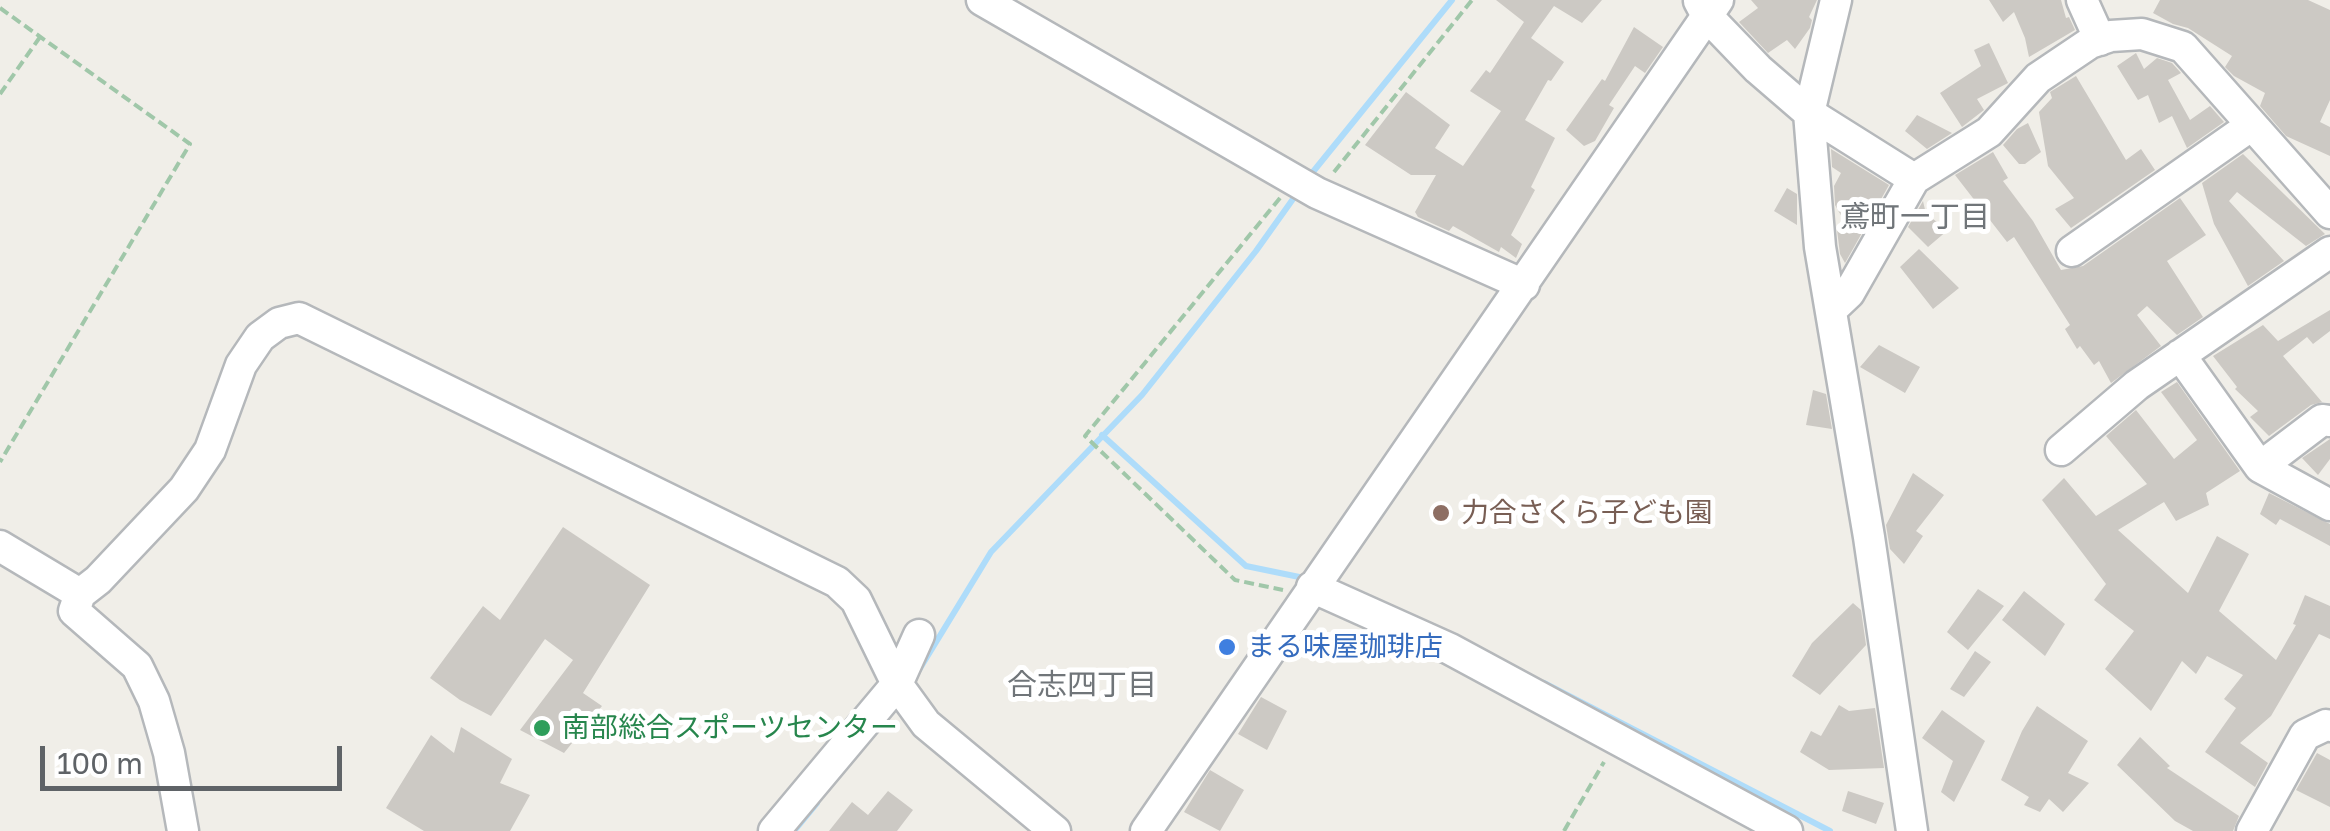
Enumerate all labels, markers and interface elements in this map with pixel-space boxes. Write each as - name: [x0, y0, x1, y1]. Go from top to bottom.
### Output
- district label: 鳶町一丁目: [1840, 199, 1990, 235]
- place label: 力合さくら子ども園: [1461, 496, 1713, 530]
- marker: 力合さくら子ども園: [1430, 502, 1452, 524]
- place label: まる味屋珈琲店: [1247, 630, 1443, 664]
- marker: まる味屋珈琲店: [1216, 636, 1238, 658]
- district label: 合志四丁目: [1007, 667, 1157, 703]
- place label: 南部総合スポーツセンター: [562, 711, 898, 745]
- marker: 南部総合スポーツセンター: [531, 717, 553, 739]
- scale bar: [45, 726, 348, 788]
- text: 100 m: [57, 745, 143, 781]

